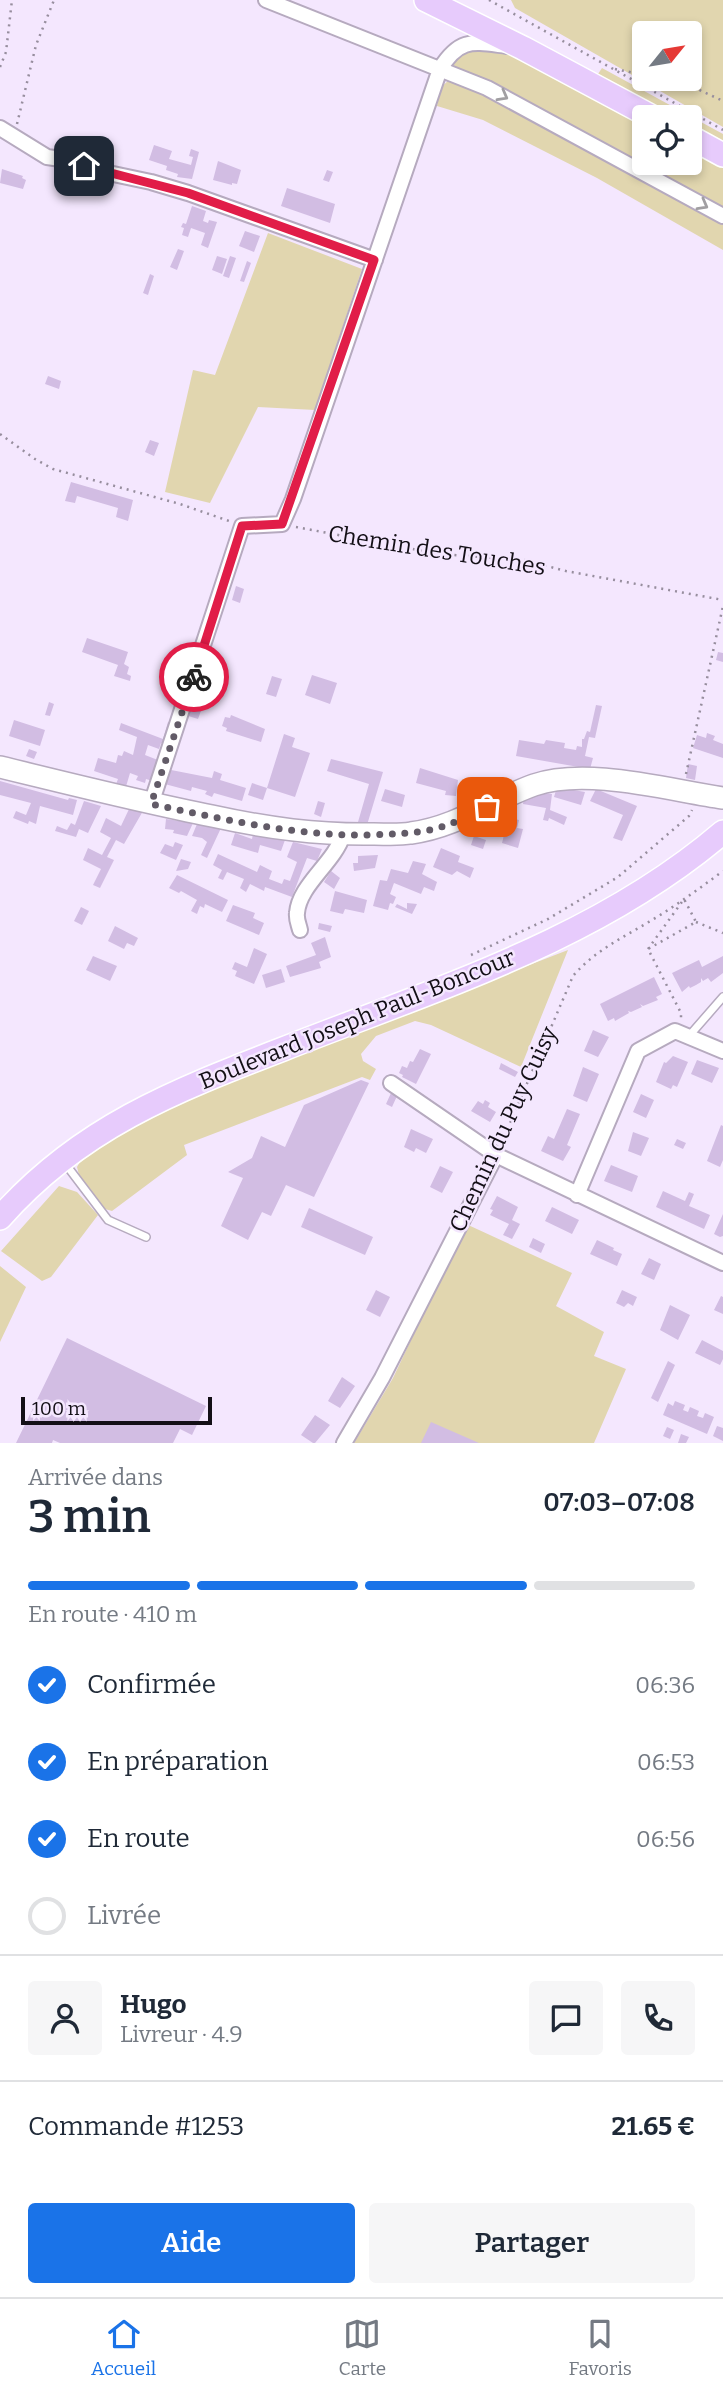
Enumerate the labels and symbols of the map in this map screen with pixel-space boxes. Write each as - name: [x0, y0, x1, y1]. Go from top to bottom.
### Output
- north arrow: [632, 21, 702, 91]
- one-way arrow: [496, 88, 508, 101]
- pin: [54, 136, 114, 196]
- one-way arrow: [695, 197, 708, 210]
- street label: Chemin des Touches: [326, 519, 548, 581]
- courier: [159, 642, 229, 712]
- pin: [457, 777, 517, 837]
- street label: Boulevard Joseph Paul-Boncour: [195, 943, 519, 1095]
- street label: Chemin du Puy Cuisy: [443, 1021, 563, 1236]
- scale bar: [21, 1394, 212, 1426]

